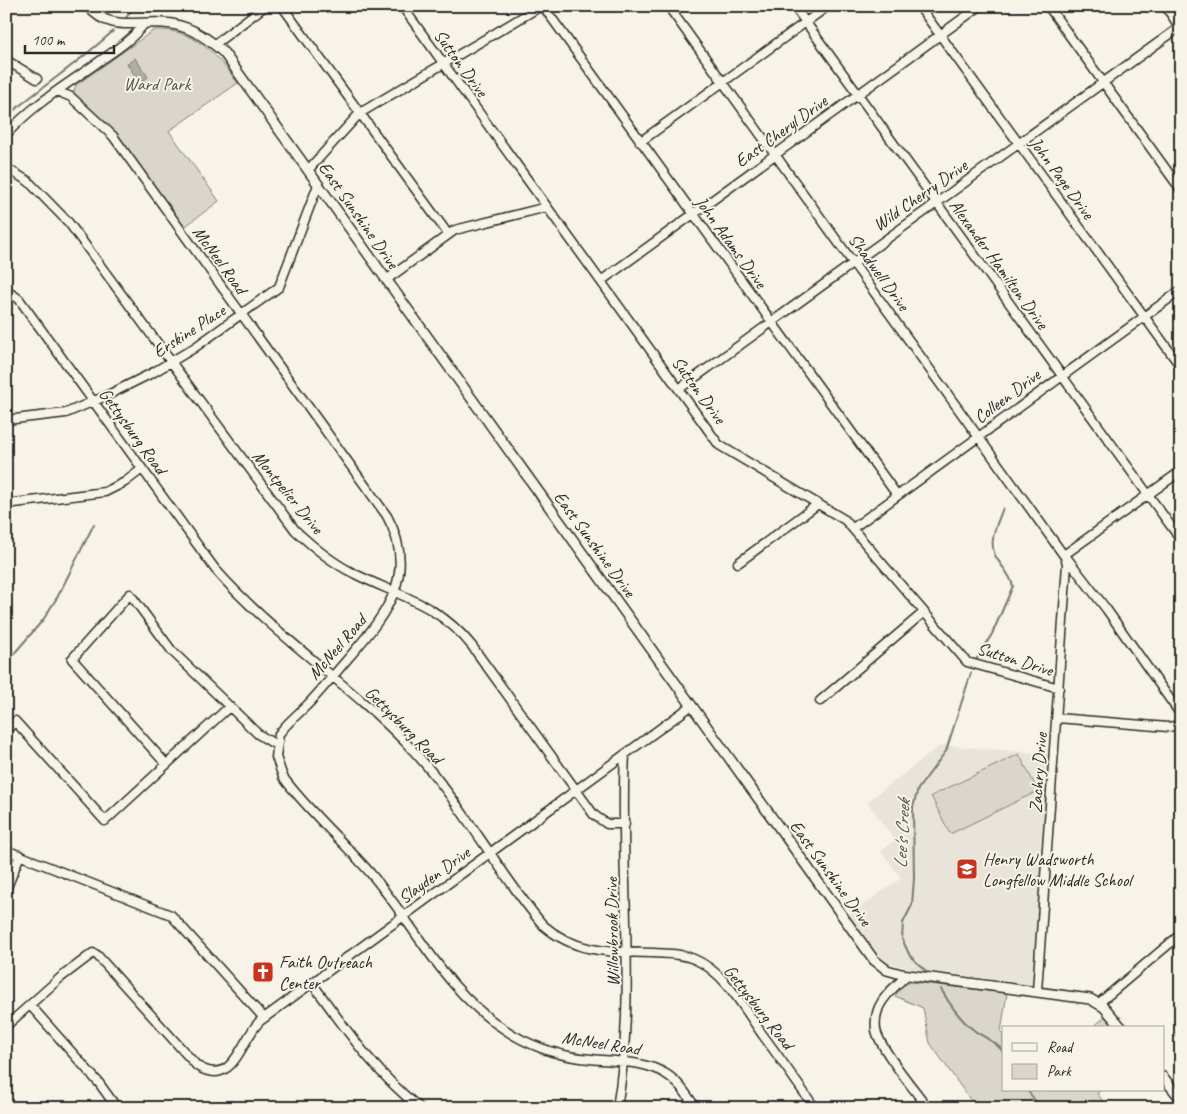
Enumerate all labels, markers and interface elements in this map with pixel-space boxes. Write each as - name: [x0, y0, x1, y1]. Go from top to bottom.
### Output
- scale bar: [25, 22, 114, 54]
- street label: Sutton Drive: [429, 25, 494, 102]
- text: 100 m: [32, 31, 66, 50]
- park label: Ward Park: [124, 73, 192, 95]
- street label: East Cheryl Drive: [731, 89, 832, 172]
- street label: John Page Drive: [1024, 132, 1100, 224]
- street label: Wild Cherry Drive: [869, 154, 972, 236]
- street label: East Sunshine Drive: [314, 157, 405, 274]
- street label: John Adams Drive: [690, 191, 772, 293]
- street label: Alexander Hamilton Drive: [945, 195, 1054, 334]
- street label: McNeel Road: [188, 222, 254, 301]
- street label: Shadwell Drive: [844, 229, 915, 316]
- street label: Erskine Place: [149, 299, 230, 362]
- street label: Sutton Drive: [667, 352, 732, 429]
- street label: Colleen Drive: [969, 363, 1045, 428]
- street label: Gettysburg Road: [94, 384, 173, 481]
- street label: Montpelier Drive: [248, 446, 329, 539]
- street label: East Sunshine Drive: [549, 487, 641, 602]
- street label: McNeel Road: [303, 608, 373, 684]
- street label: Sutton Drive: [974, 637, 1057, 681]
- street label: Gettysburg Road: [360, 681, 450, 771]
- street label: Zachry Drive: [1024, 731, 1052, 814]
- water label: Lee's Creek: [888, 795, 916, 869]
- street label: East Sunshine Drive: [785, 816, 877, 931]
- street label: Slayden Drive: [394, 841, 475, 908]
- place label: Henry Wadsworth Longfellow Middle School: [983, 848, 1134, 891]
- school or university icon: Henry Wadsworth Longfellow Middle School: [955, 857, 979, 881]
- street label: Willowbrook Drive: [600, 876, 624, 987]
- place label: Faith Outreach Center: [279, 951, 373, 994]
- church icon: Faith Outreach Center: [251, 960, 275, 984]
- street label: Gettysburg Road: [719, 960, 801, 1056]
- street label: McNeel Road: [560, 1026, 644, 1060]
- legend: [1002, 1026, 1164, 1092]
- text: Road: [1047, 1038, 1074, 1057]
- text: Park: [1047, 1062, 1072, 1081]

